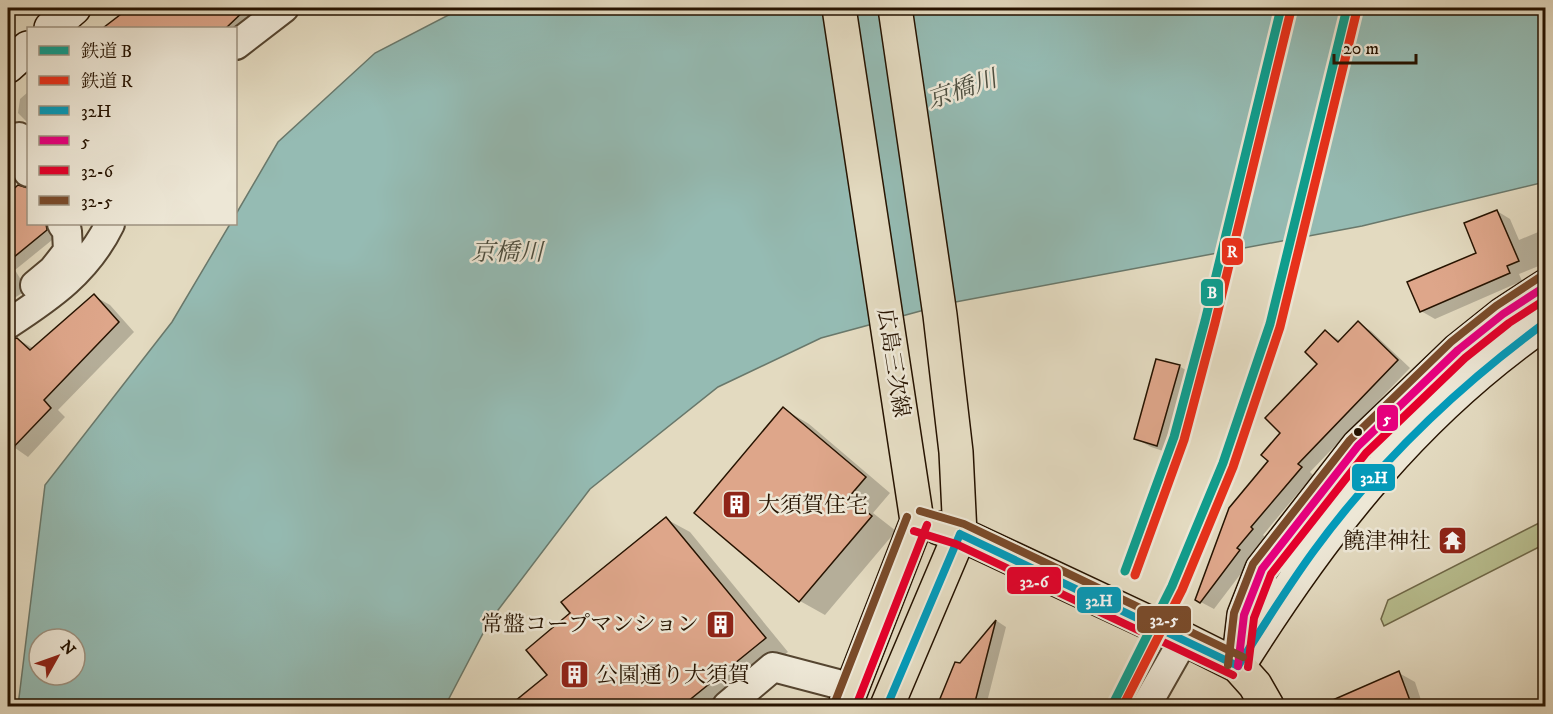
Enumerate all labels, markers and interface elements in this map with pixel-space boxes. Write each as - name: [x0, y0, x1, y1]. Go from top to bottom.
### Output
- legend: [27, 27, 237, 225]
- scale bar: [1334, 27, 1416, 65]
- text: 20 m: [1343, 38, 1379, 60]
- text: 鉄道 B: [81, 41, 132, 63]
- water label: 京橋川: [923, 63, 1004, 116]
- text: 鉄道 R: [81, 71, 133, 93]
- text: 32H: [81, 101, 112, 123]
- text: 5: [81, 131, 90, 153]
- text: 32-6: [81, 161, 114, 183]
- text: 32-5: [81, 191, 113, 213]
- line badge: R: [1221, 237, 1244, 266]
- water label: 京橋川: [471, 238, 546, 268]
- text: R: [1227, 242, 1238, 262]
- line badge: B: [1200, 278, 1224, 307]
- text: B: [1207, 283, 1217, 303]
- street label: 広島三次線: [871, 307, 915, 419]
- line badge: 5: [1376, 404, 1399, 432]
- text: 5: [1382, 409, 1391, 429]
- unlabelled marker: [1352, 426, 1364, 438]
- line badge: 32H: [1351, 463, 1396, 492]
- text: 32H: [1360, 468, 1388, 488]
- building icon: 大須賀住宅: [721, 489, 753, 521]
- place label: 大須賀住宅: [758, 492, 868, 519]
- temple icon: 饒津神社: [1436, 525, 1468, 557]
- place label: 饒津神社: [1343, 528, 1431, 555]
- line badge: 32-6: [1006, 566, 1062, 595]
- text: 32-6: [1020, 572, 1050, 592]
- line badge: 32H: [1076, 586, 1122, 614]
- text: 32H: [1085, 591, 1113, 611]
- line badge: 32-5: [1136, 605, 1192, 634]
- building icon: 常盤コープマンション: [704, 608, 736, 640]
- text: 32-5: [1150, 610, 1178, 630]
- place label: 常盤コープマンション: [481, 611, 699, 638]
- north arrow: [27, 627, 87, 687]
- text: N: [56, 637, 80, 659]
- building icon: 公園通り大須賀: [559, 659, 591, 691]
- place label: 公園通り大須賀: [596, 662, 750, 689]

